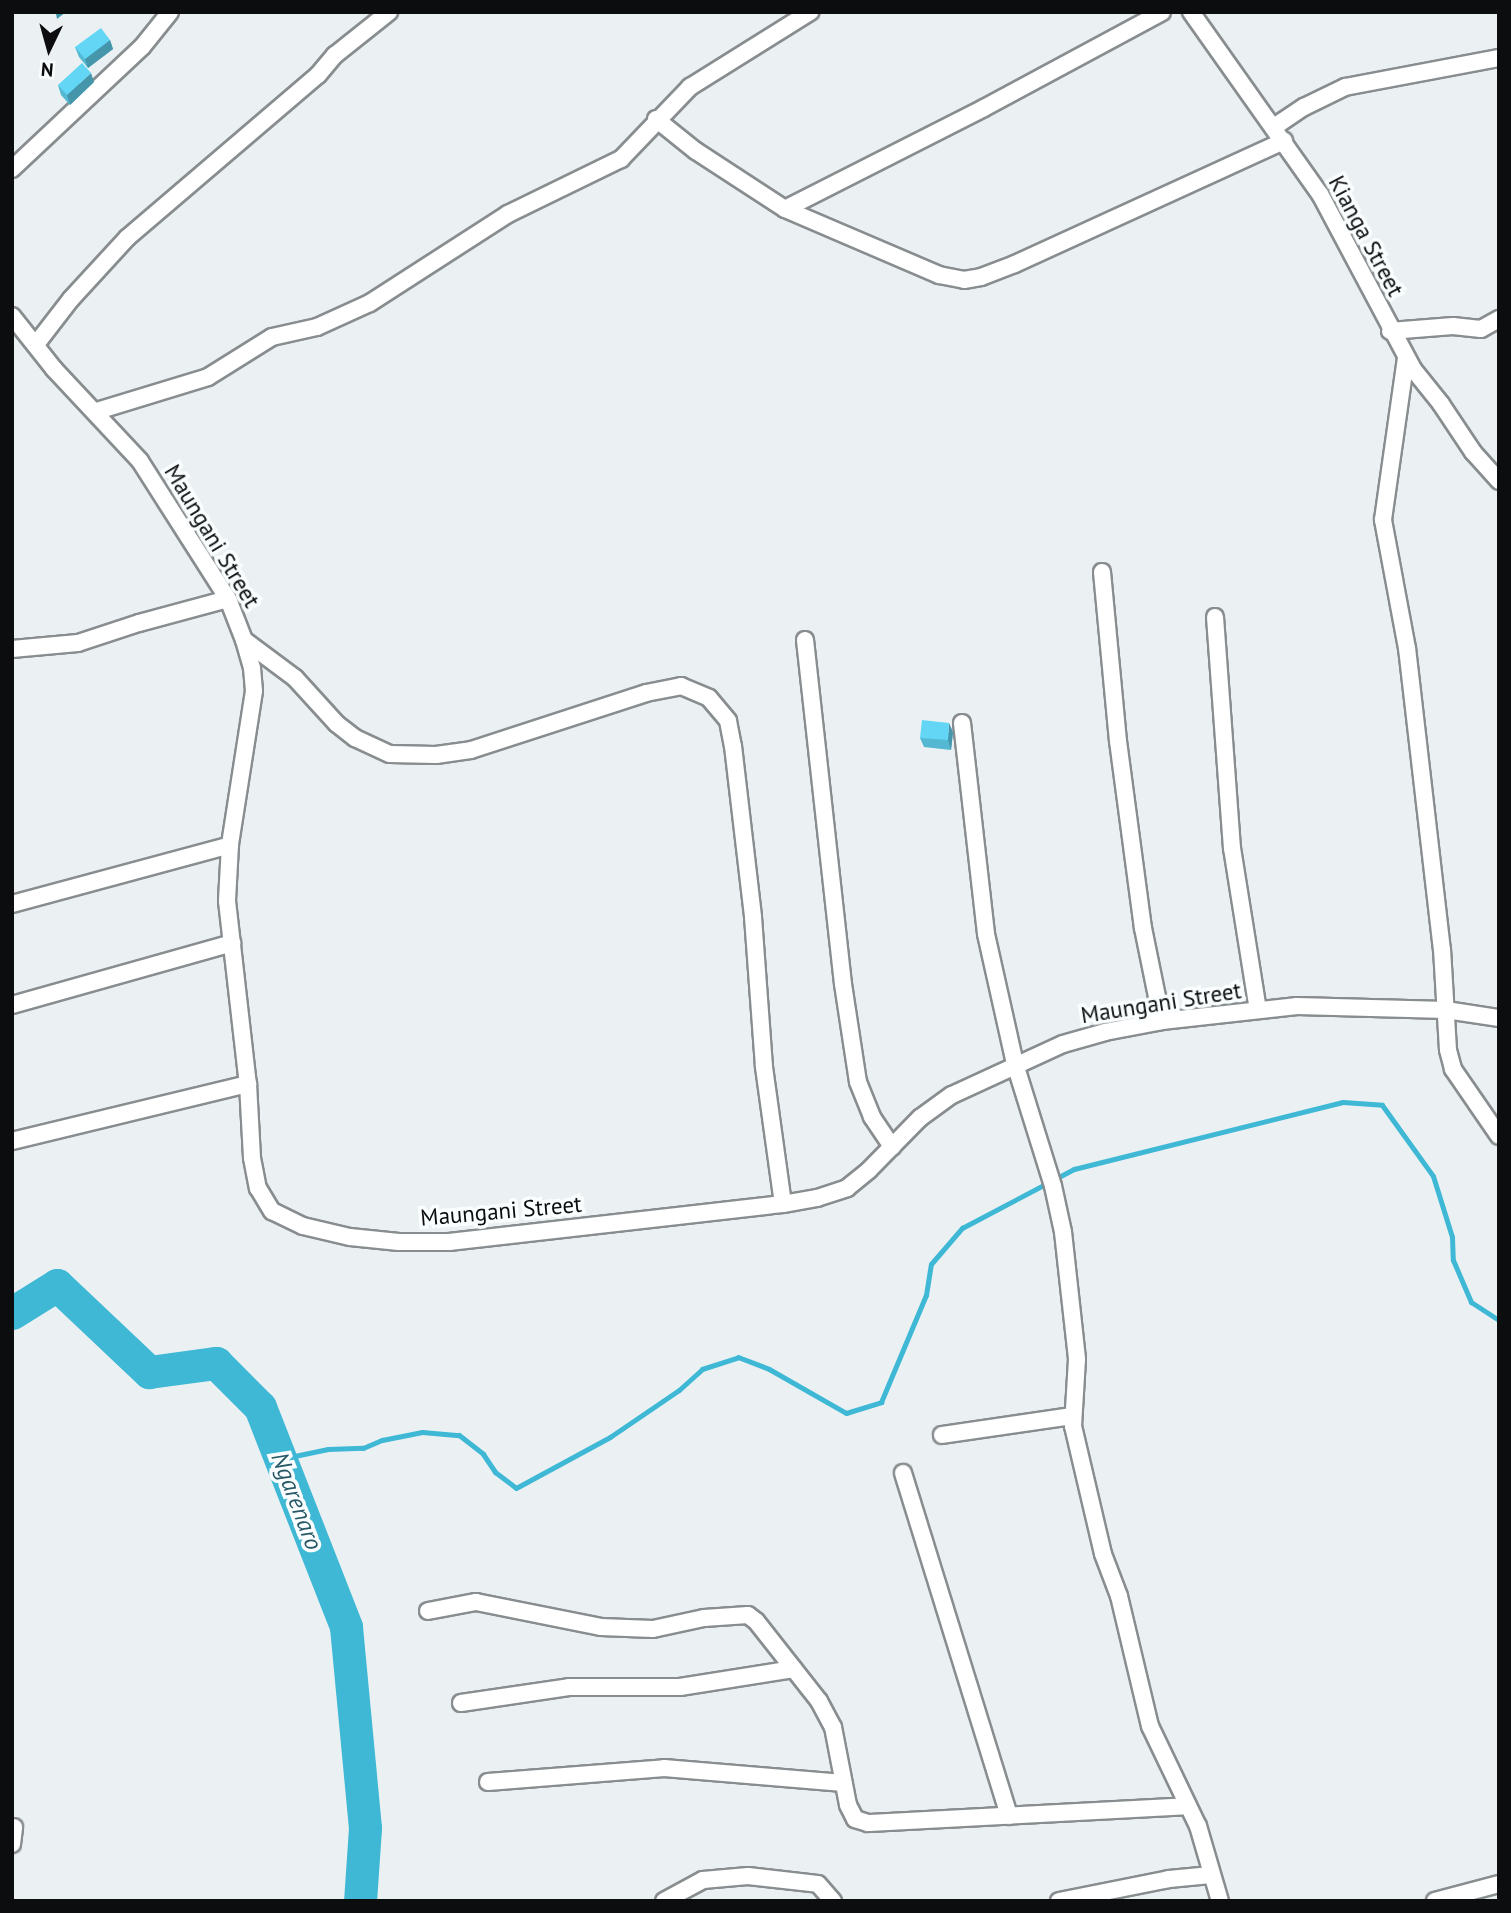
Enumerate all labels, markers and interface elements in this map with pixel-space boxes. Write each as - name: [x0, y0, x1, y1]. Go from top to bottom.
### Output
- north arrow: [14, 14, 84, 84]
- text: N: [40, 57, 54, 82]
- street label: Kianga Street: [1323, 171, 1409, 301]
- street label: Maungani Street: [158, 459, 266, 613]
- street label: Maungani Street: [1079, 977, 1243, 1029]
- street label: Maungani Street: [419, 1190, 583, 1232]
- water label: Ngarenaro: [265, 1448, 329, 1554]

